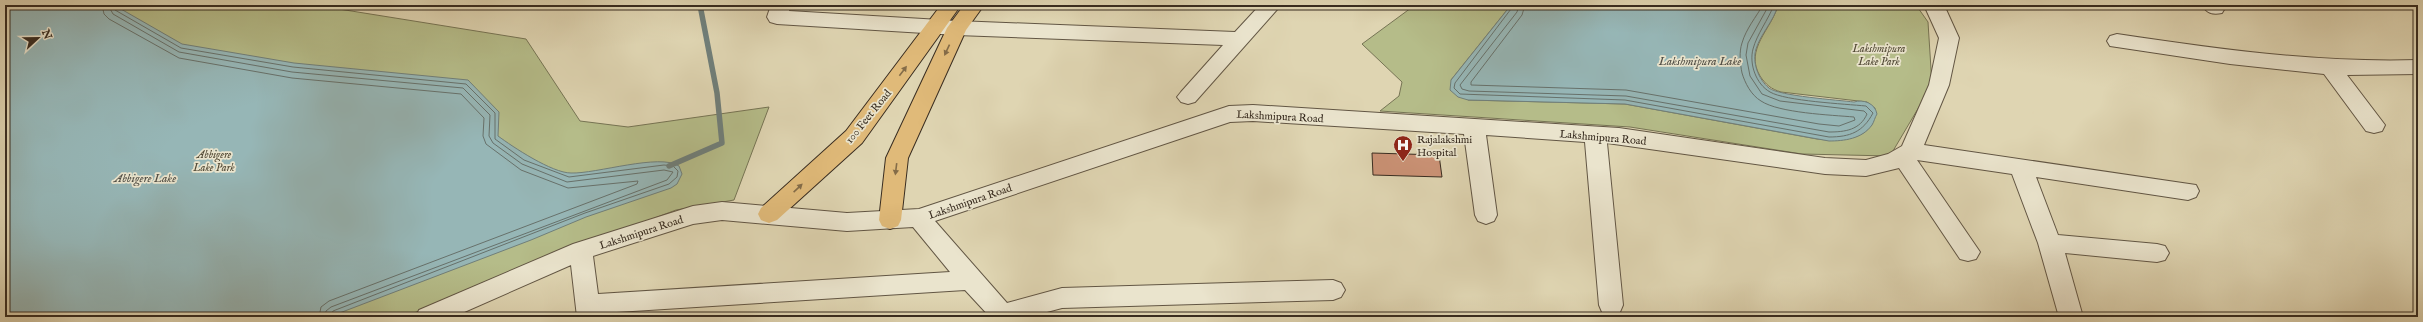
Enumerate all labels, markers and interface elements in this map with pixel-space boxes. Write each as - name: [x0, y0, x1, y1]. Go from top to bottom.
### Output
- north arrow: [18, 18, 58, 58]
- text: N: [38, 27, 55, 42]
- park label: Lakshmipura Lake Park: [1852, 42, 1906, 69]
- one-way arrow: [944, 45, 950, 56]
- water label: Lakshmipura Lake: [1658, 54, 1741, 69]
- one-way arrow: [899, 66, 907, 76]
- street label: 100 Feet Road: [843, 87, 895, 146]
- street label: Lakshmipura Road: [1236, 108, 1324, 126]
- street label: Lakshmipura Road: [1559, 127, 1647, 149]
- place label: Rajalakshmi Hospital: [1417, 133, 1472, 160]
- hospital icon: Rajalakshmi Hospital: [1392, 134, 1414, 162]
- park label: Abbigere Lake Park: [192, 148, 235, 175]
- one-way arrow: [893, 163, 899, 175]
- water label: Abbigere Lake: [112, 171, 176, 187]
- street label: Lakshmipura Road: [927, 181, 1014, 223]
- one-way arrow: [793, 183, 803, 193]
- street label: Lakshmipura Road: [598, 213, 685, 253]

